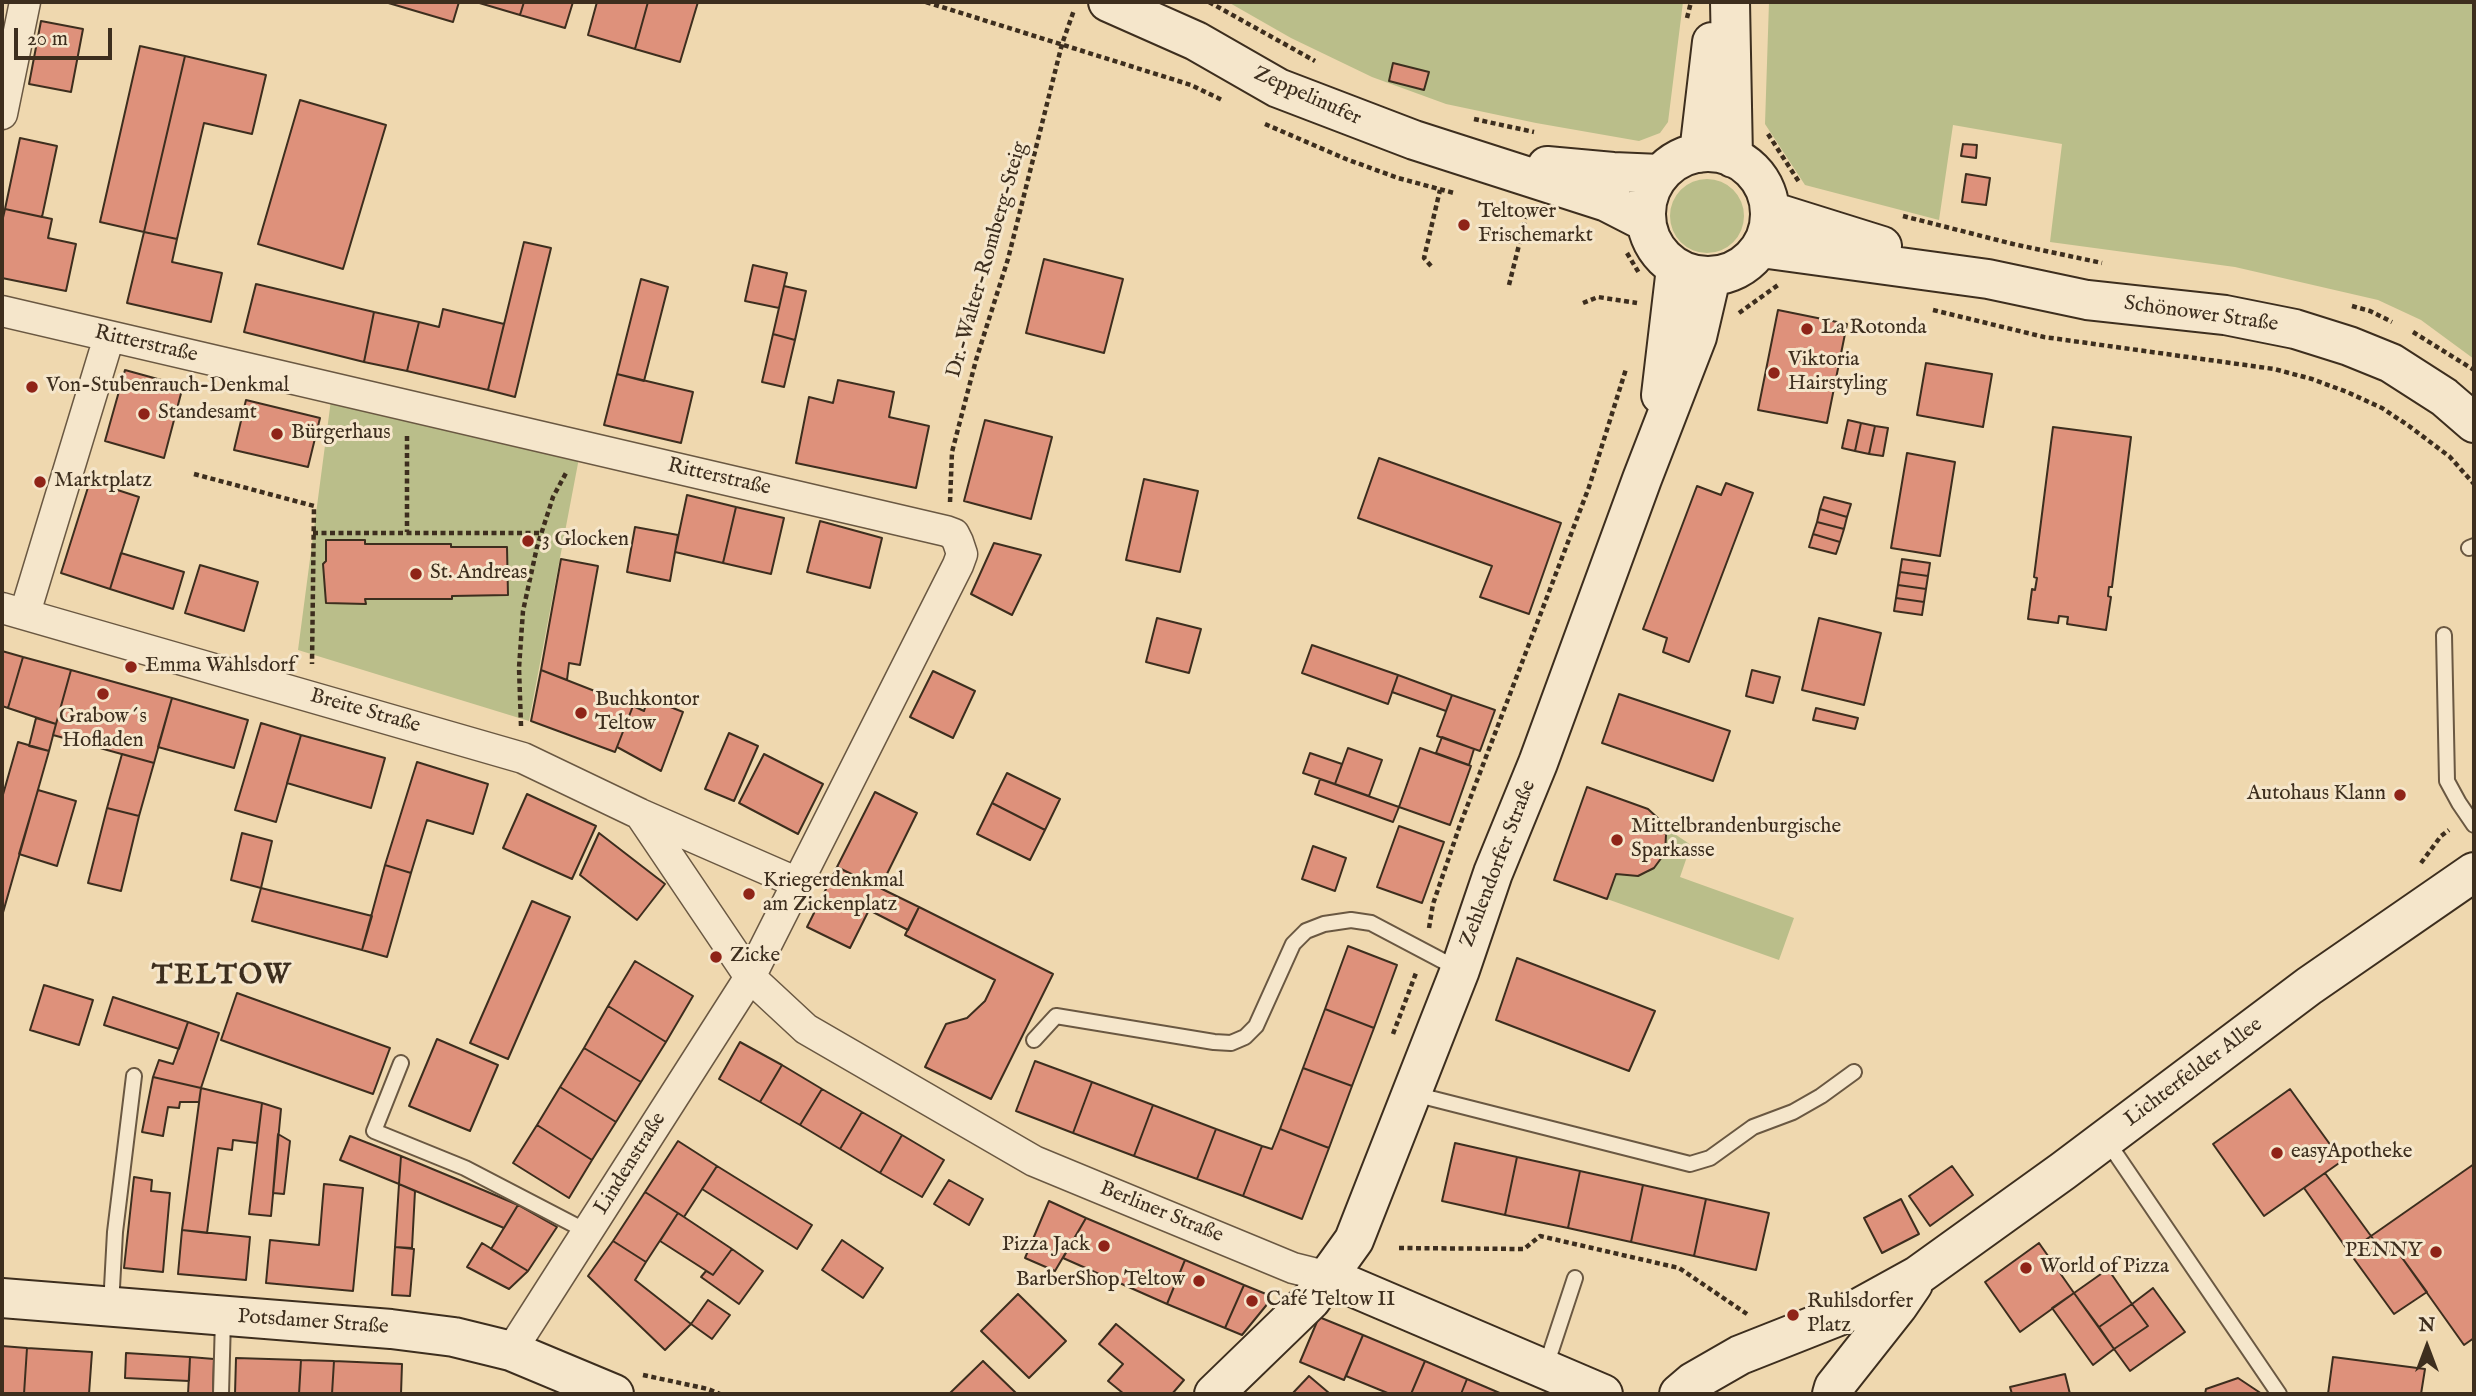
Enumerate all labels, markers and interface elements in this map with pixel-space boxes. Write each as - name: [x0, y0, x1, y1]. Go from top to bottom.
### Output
- scale bar: [18, 14, 116, 58]
- text: 20 m: [27, 26, 68, 53]
- street label: Zeppelinufer: [1249, 62, 1365, 132]
- street label: Dr.-Walter-Romberg-Steig: [942, 139, 1034, 381]
- place label: Teltower Frischemarkt: [1478, 200, 1593, 250]
- marker: Teltower Frischemarkt: [1456, 217, 1472, 233]
- street label: Schönower Straße: [2122, 292, 2280, 338]
- place label: La Rotonda: [1821, 316, 1927, 342]
- street label: Ritterstraße: [92, 321, 200, 369]
- marker: La Rotonda: [1799, 321, 1815, 337]
- place label: Viktoria Hairstyling: [1788, 348, 1887, 398]
- marker: Viktoria Hairstyling: [1766, 365, 1782, 381]
- place label: Von-Stubenrauch-Denkmal: [46, 374, 289, 400]
- marker: Von-Stubenrauch-Denkmal: [24, 379, 40, 395]
- place label: Standesamt: [158, 401, 257, 427]
- marker: Standesamt: [136, 406, 152, 422]
- place label: Bürgerhaus: [291, 421, 391, 447]
- marker: Bürgerhaus: [269, 426, 285, 442]
- street label: Ritterstraße: [665, 454, 773, 502]
- place label: Marktplatz: [54, 469, 152, 495]
- marker: Marktplatz: [32, 474, 48, 490]
- place label: 3 Glocken: [542, 528, 629, 554]
- marker: 3 Glocken: [520, 533, 536, 549]
- place label: St. Andreas: [430, 561, 527, 587]
- marker: St. Andreas: [408, 566, 424, 582]
- place label: Emma Wahlsdorf: [145, 654, 296, 680]
- marker: Emma Wahlsdorf: [123, 659, 139, 675]
- street label: Breite Straße: [307, 684, 423, 740]
- marker: Grabow´s Hofladen: [95, 686, 111, 702]
- place label: Buchkontor Teltow: [595, 688, 700, 738]
- place label: Grabow´s Hofladen: [59, 705, 147, 755]
- marker: Buchkontor Teltow: [573, 705, 589, 721]
- street label: Zehlendorfer Straße: [1456, 777, 1542, 951]
- place label: Autohaus Klann: [2247, 782, 2386, 808]
- marker: Autohaus Klann: [2392, 787, 2408, 803]
- place label: Mittelbrandenburgische Sparkasse: [1631, 815, 1841, 865]
- marker: Mittelbrandenburgische Sparkasse: [1609, 832, 1625, 848]
- place label: Kriegerdenkmal am Zickenplatz: [763, 869, 904, 919]
- marker: Kriegerdenkmal am Zickenplatz: [741, 886, 757, 902]
- place label: Zicke: [730, 944, 780, 970]
- marker: Zicke: [708, 949, 724, 965]
- district label: TELTOW: [152, 960, 292, 994]
- street label: Lichterfelder Allee: [2120, 1013, 2268, 1133]
- street label: Lindenstraße: [590, 1108, 672, 1220]
- place label: easyApotheke: [2291, 1140, 2412, 1166]
- marker: easyApotheke: [2269, 1145, 2285, 1161]
- street label: Berliner Straße: [1096, 1177, 1226, 1249]
- place label: Pizza Jack: [1002, 1233, 1090, 1259]
- marker: Pizza Jack: [1096, 1238, 1112, 1254]
- place label: PENNY: [2345, 1239, 2422, 1265]
- marker: PENNY: [2428, 1244, 2444, 1260]
- place label: World of Pizza: [2040, 1255, 2169, 1281]
- marker: World of Pizza: [2018, 1260, 2034, 1276]
- place label: BarberShop Teltow: [1016, 1268, 1185, 1294]
- marker: BarberShop Teltow: [1191, 1273, 1207, 1289]
- place label: Café Teltow II: [1266, 1288, 1395, 1314]
- place label: Ruhlsdorfer Platz: [1807, 1290, 1913, 1340]
- marker: Café Teltow II: [1244, 1293, 1260, 1309]
- street label: Potsdamer Straße: [237, 1305, 389, 1341]
- marker: Ruhlsdorfer Platz: [1785, 1307, 1801, 1323]
- north arrow: [2392, 1312, 2462, 1382]
- text: N: [2419, 1314, 2435, 1338]

